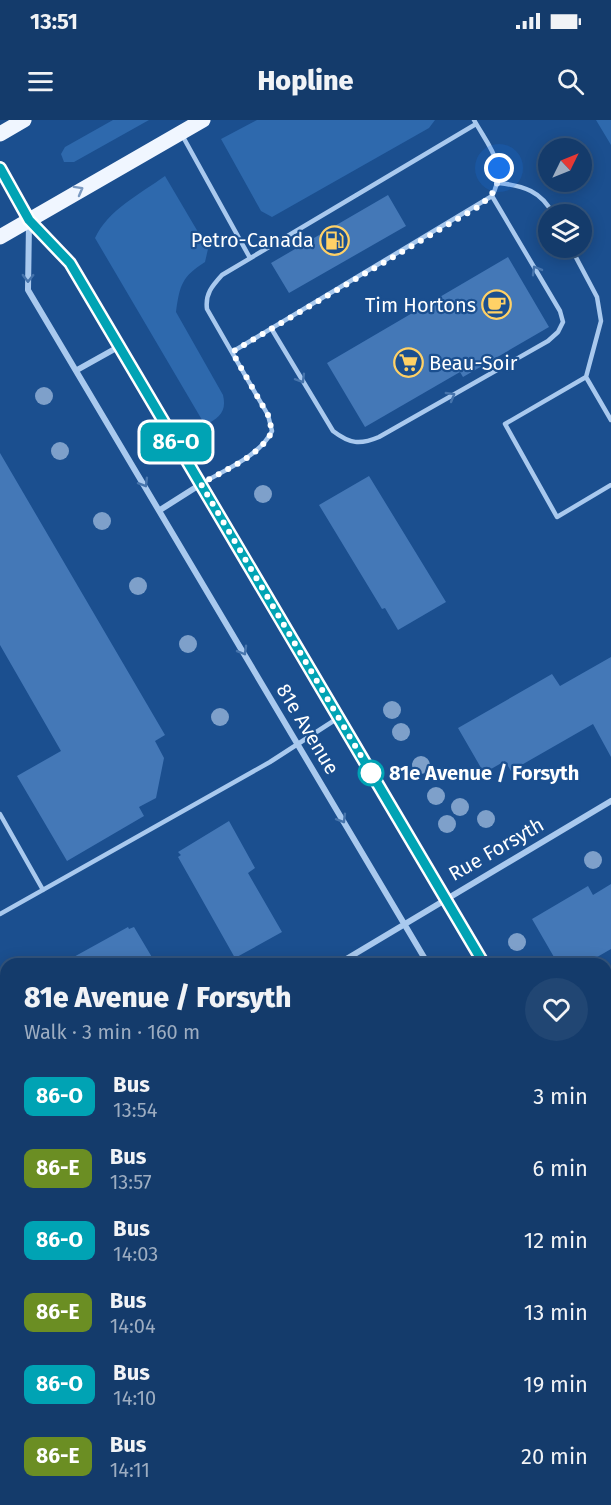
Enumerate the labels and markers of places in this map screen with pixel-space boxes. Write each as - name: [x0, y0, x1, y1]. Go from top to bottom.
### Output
- fuel station icon: Petro-Canada: [319, 224, 351, 256]
- place label: Petro-Canada: [191, 228, 314, 252]
- cafe icon: Tim Hortons: [481, 289, 513, 321]
- place label: Tim Hortons: [365, 293, 476, 317]
- supermarket icon: Beau-Soir: [392, 347, 424, 379]
- place label: Beau-Soir: [429, 351, 518, 375]
- marker: 81e Avenue / Forsyth: [358, 760, 384, 786]
- place label: 81e Avenue / Forsyth: [389, 761, 579, 785]

